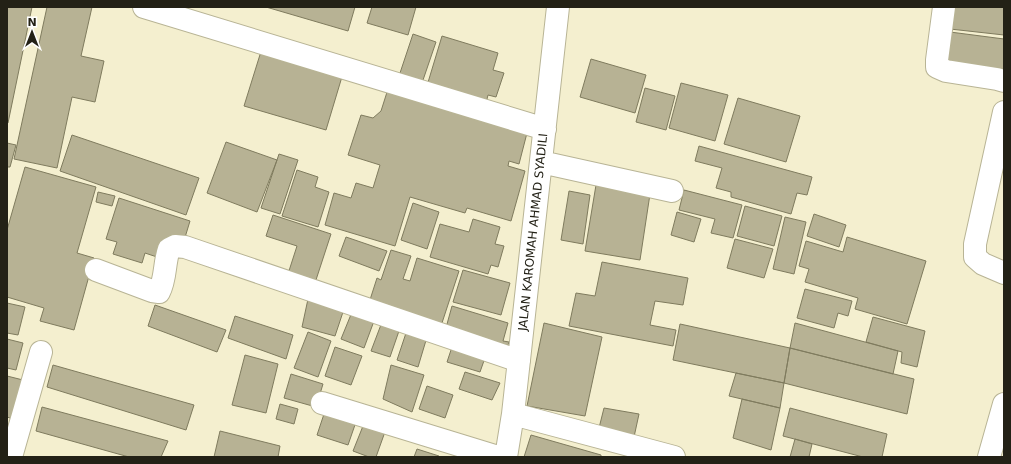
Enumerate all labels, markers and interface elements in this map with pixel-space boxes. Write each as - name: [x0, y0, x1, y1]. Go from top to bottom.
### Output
- north arrow: [12, 12, 52, 52]
- text: N: [27, 16, 37, 29]
- street label: JALAN KAROMAH AHMAD SYADILI: [516, 132, 550, 333]

